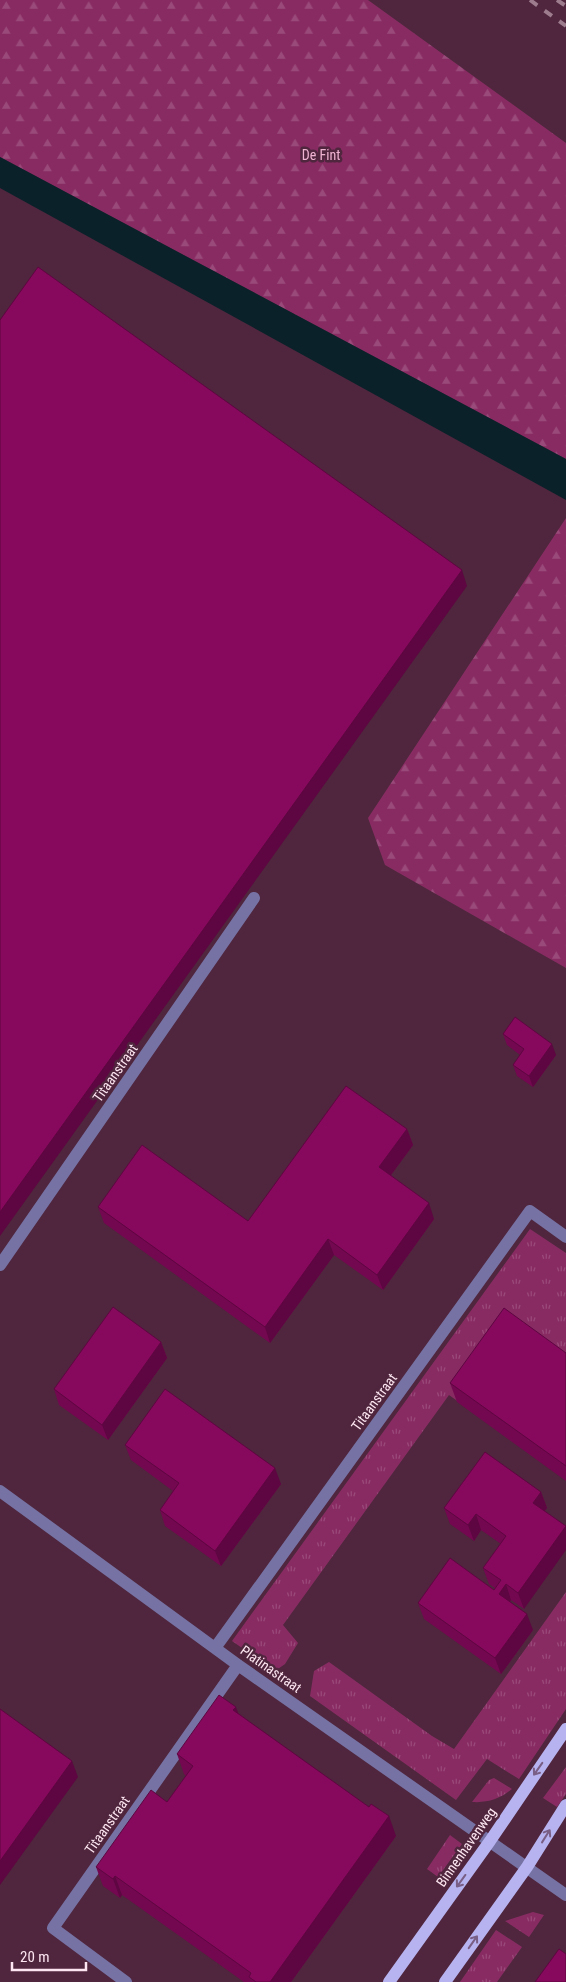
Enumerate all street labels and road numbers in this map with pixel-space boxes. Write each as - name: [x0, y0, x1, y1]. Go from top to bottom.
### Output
- street label: Titaanstraat: [89, 1041, 141, 1105]
- street label: Titaanstraat: [348, 1370, 400, 1434]
- street label: Platinastraat: [237, 1642, 305, 1696]
- street label: Titaanstraat: [81, 1793, 133, 1857]
- street label: Binnenhavenweg: [433, 1804, 499, 1890]

